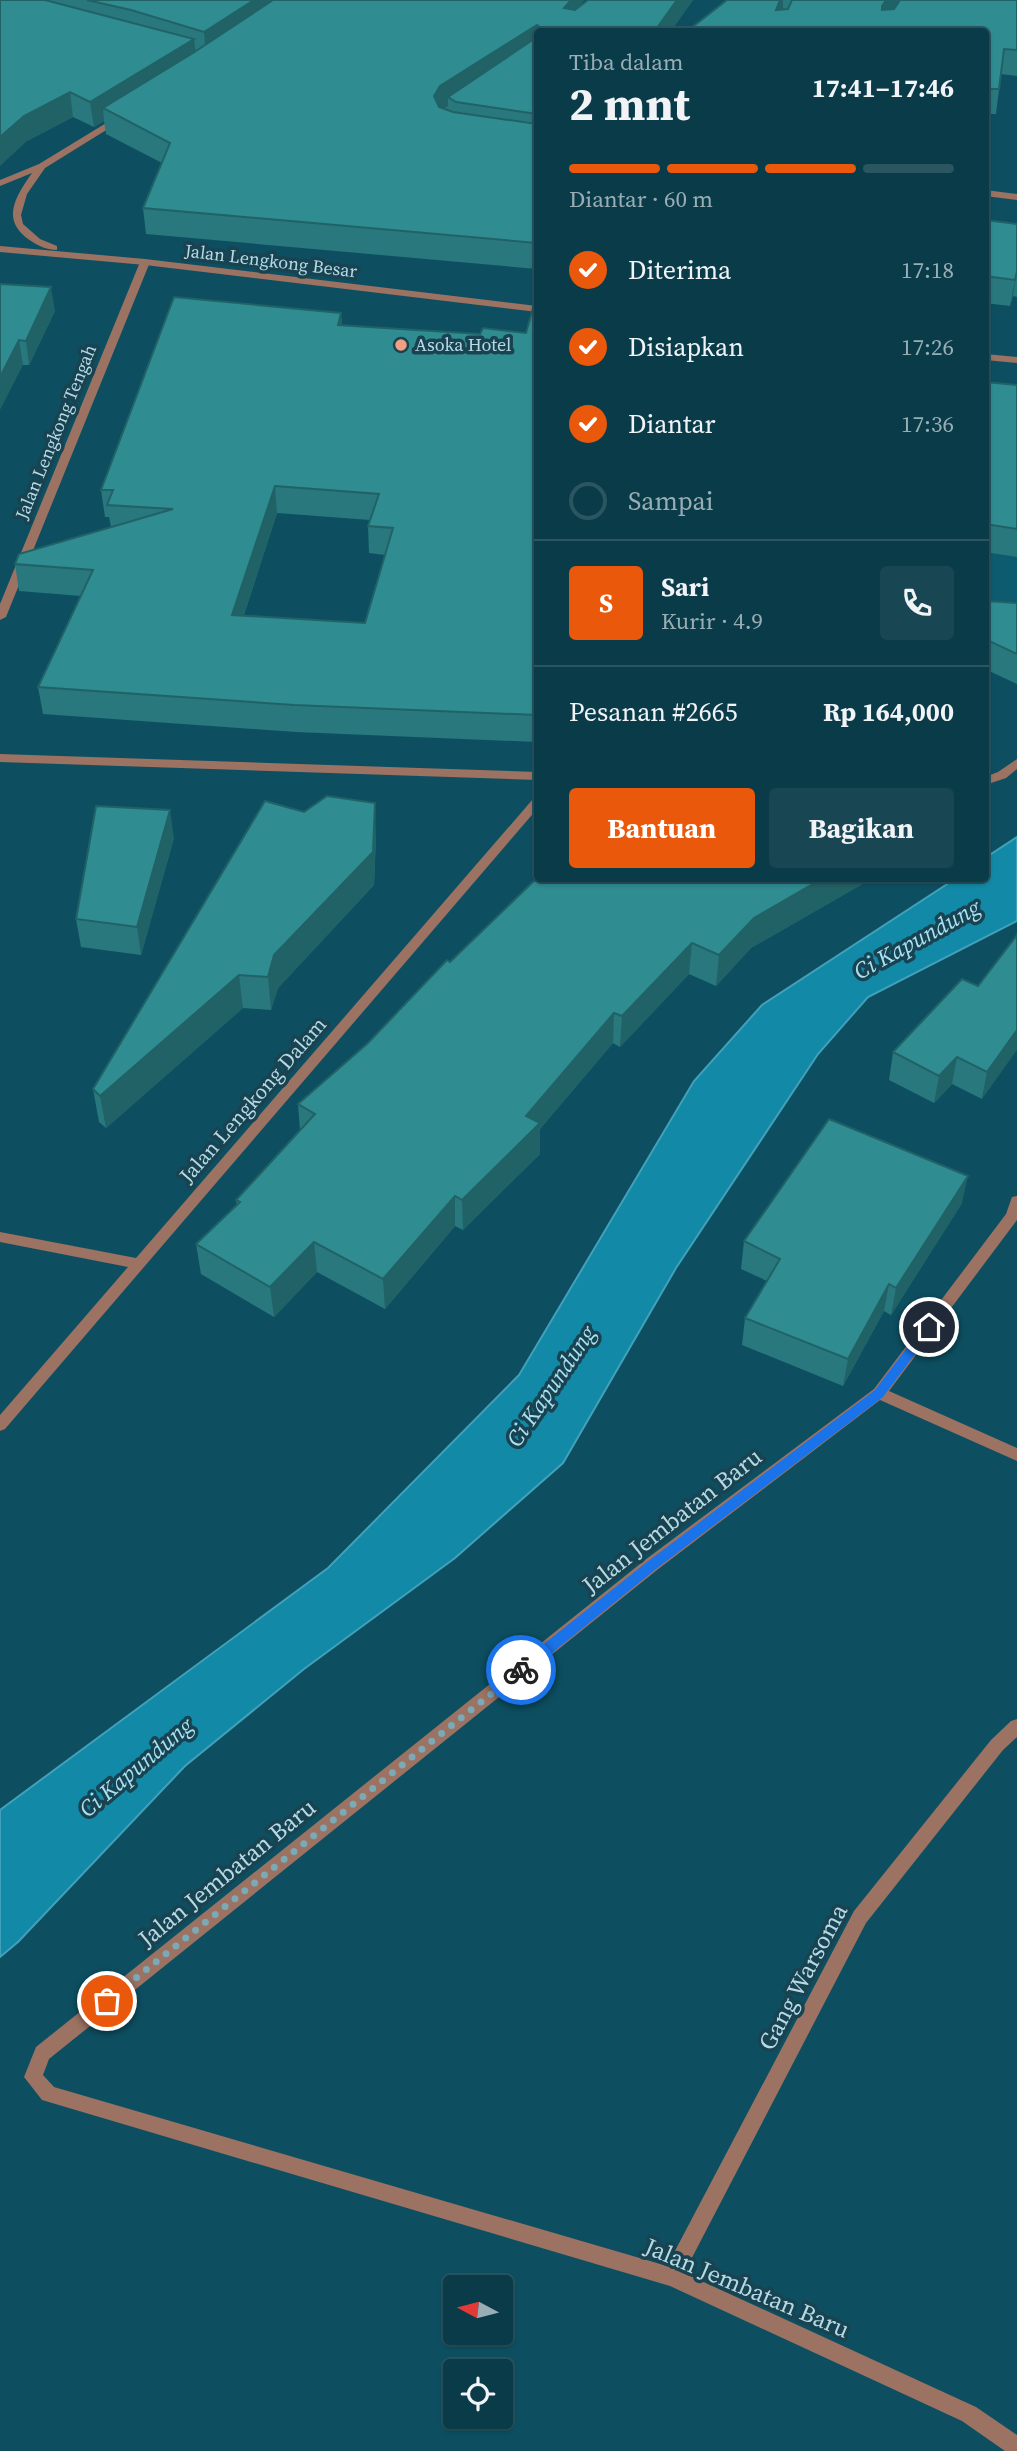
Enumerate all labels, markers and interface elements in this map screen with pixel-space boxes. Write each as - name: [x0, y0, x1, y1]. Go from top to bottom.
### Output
- text: Tiba dalam: [569, 46, 684, 78]
- text: 17:41–17:46: [812, 70, 954, 106]
- text: 2 mnt: [569, 72, 690, 135]
- text: Diantar · 60 m: [569, 183, 713, 215]
- street label: Jalan Lengkong Besar: [182, 237, 359, 284]
- icon: check: [569, 251, 607, 289]
- text: Diterima: [628, 252, 731, 288]
- text: 17:18: [901, 254, 954, 286]
- icon: check: [569, 328, 607, 366]
- text: Disiapkan: [628, 329, 744, 365]
- text: 17:26: [901, 331, 954, 363]
- place label: Asoka Hotel: [415, 332, 511, 357]
- marker: Asoka Hotel: [393, 337, 409, 353]
- street label: Jalan Lengkong Tengah: [9, 340, 102, 524]
- icon: check: [569, 405, 607, 443]
- text: Diantar: [628, 406, 716, 442]
- text: 17:36: [901, 408, 954, 440]
- text: Sampai: [628, 483, 714, 519]
- button: phone: [880, 566, 954, 640]
- text: Sari: [661, 569, 709, 605]
- text: S: [599, 585, 613, 621]
- text: Kurir · 4.9: [661, 605, 763, 637]
- text: Pesanan #2665: [569, 694, 738, 730]
- text: Rp 164,000: [823, 694, 954, 730]
- button: Bantuan: [569, 788, 755, 868]
- button: Bagikan: [769, 788, 954, 868]
- water label: Ci Kapundung: [848, 891, 987, 987]
- street label: Jalan Lengkong Dalam: [172, 1010, 333, 1190]
- pin: [899, 1297, 959, 1357]
- icon: home: [910, 1308, 948, 1346]
- water label: Ci Kapundung: [499, 1318, 604, 1453]
- street label: Jalan Jembatan Baru: [574, 1440, 768, 1602]
- courier: [486, 1635, 556, 1705]
- icon: bike: [502, 1651, 540, 1689]
- water label: Ci Kapundung: [72, 1709, 201, 1824]
- street label: Jalan Jembatan Baru: [130, 1791, 322, 1955]
- street label: Gang Warsoma: [750, 1897, 855, 2056]
- pin: [77, 1971, 137, 2031]
- icon: bag: [88, 1982, 126, 2020]
- street label: Jalan Jembatan Baru: [639, 2229, 855, 2346]
- north arrow: [443, 2275, 513, 2345]
- map controls: [443, 2275, 513, 2429]
- button: locate: [443, 2359, 513, 2429]

